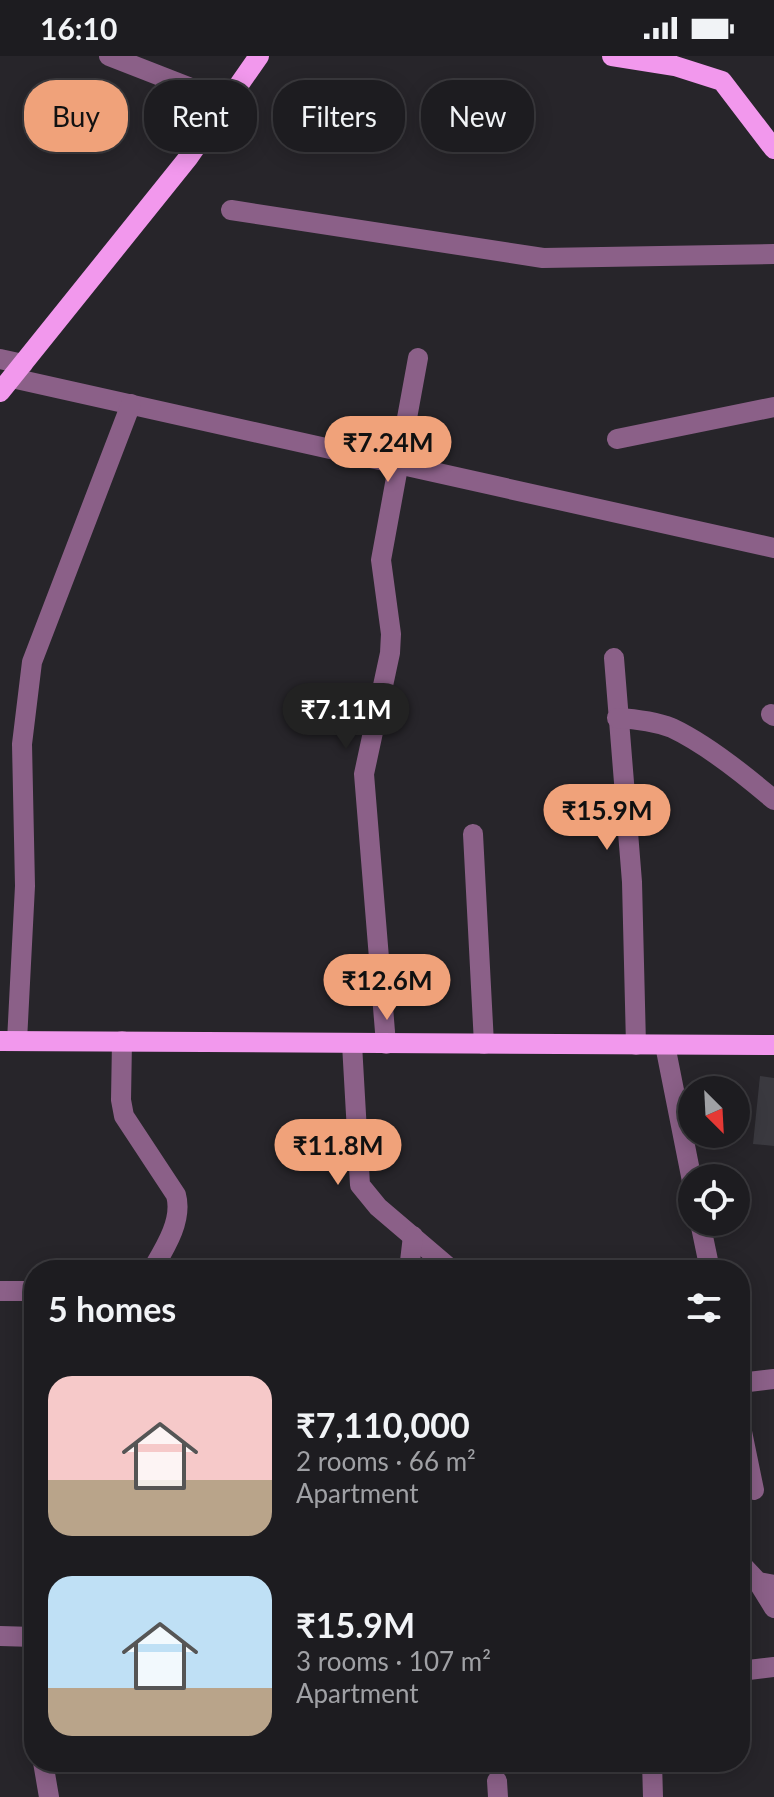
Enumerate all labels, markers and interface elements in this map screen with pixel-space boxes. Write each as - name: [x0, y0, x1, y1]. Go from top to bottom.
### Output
- text: 16:10: [40, 10, 117, 46]
- chip: Buy: [24, 80, 128, 152]
- chip: Rent: [144, 80, 257, 152]
- chip: Filters: [273, 80, 405, 152]
- chip: New: [421, 80, 534, 152]
- pin: ₹7.24M: [323, 416, 453, 484]
- text: ₹7.24M: [342, 426, 434, 458]
- pin: ₹7.11M: [281, 683, 411, 751]
- text: ₹7.11M: [300, 693, 392, 725]
- pin: ₹15.9M: [542, 784, 672, 852]
- text: ₹15.9M: [561, 794, 653, 826]
- pin: ₹12.6M: [322, 954, 452, 1022]
- text: ₹12.6M: [341, 964, 433, 996]
- north arrow: [678, 1076, 750, 1148]
- map controls: [678, 1076, 750, 1236]
- pin: ₹11.8M: [273, 1119, 403, 1187]
- text: ₹11.8M: [292, 1129, 384, 1161]
- button: locate: [678, 1164, 750, 1236]
- icon: filters: [682, 1286, 726, 1330]
- text: 5 homes: [48, 1288, 176, 1329]
- text: ₹7,110,000: [296, 1404, 470, 1445]
- icon: home: [112, 1408, 208, 1504]
- text: 2 rooms · 66 m²: [296, 1445, 476, 1477]
- text: Apartment: [296, 1477, 419, 1509]
- text: ₹15.9M: [296, 1604, 415, 1645]
- icon: home: [112, 1608, 208, 1704]
- text: 3 rooms · 107 m²: [296, 1645, 491, 1677]
- text: Apartment: [296, 1677, 419, 1709]

